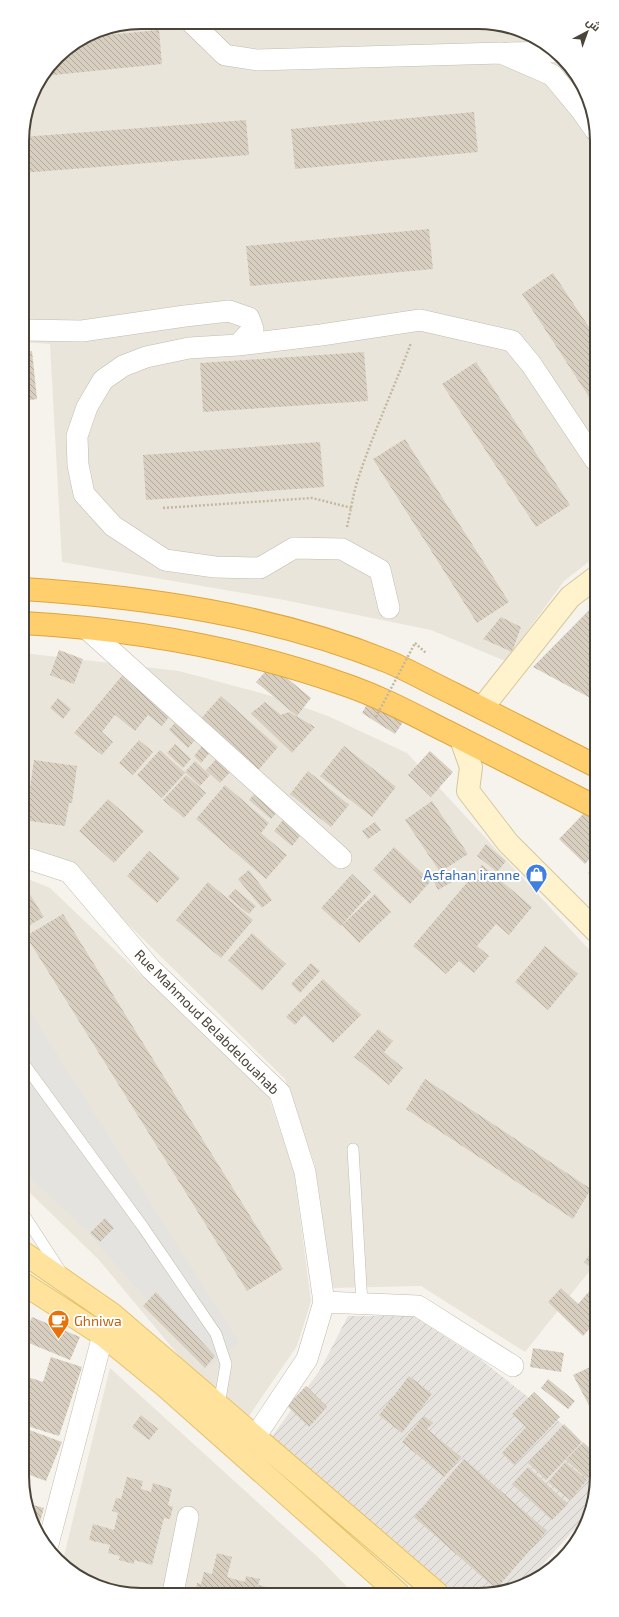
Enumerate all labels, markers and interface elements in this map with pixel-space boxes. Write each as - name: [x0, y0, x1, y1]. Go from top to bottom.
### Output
- north arrow: [567, 12, 607, 52]
- text: ش: [584, 15, 603, 34]
- shop icon: Asfahan iranne: [523, 862, 549, 895]
- place label: Asfahan iranne: [424, 866, 520, 883]
- street label: Rue Mahmoud Belabdelouahab: [131, 946, 283, 1098]
- cafe icon: Ghniwa: [46, 1308, 72, 1341]
- place label: Ghniwa: [74, 1312, 122, 1329]

